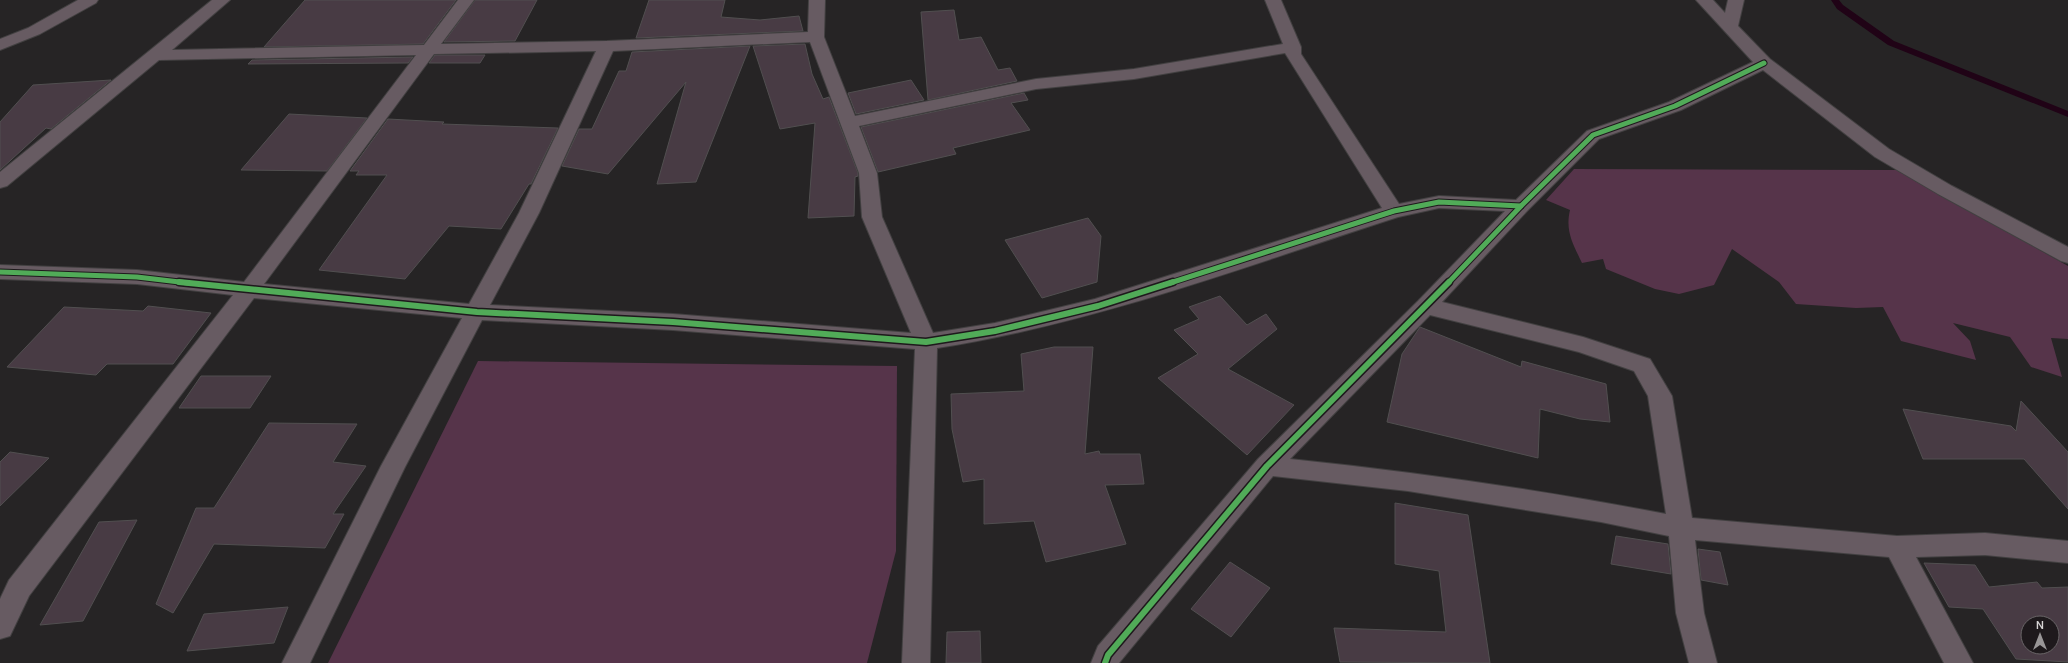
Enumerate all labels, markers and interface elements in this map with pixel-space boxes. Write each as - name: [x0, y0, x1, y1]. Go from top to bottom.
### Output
- north arrow: [2020, 615, 2060, 655]
- text: N: [2036, 617, 2044, 632]

